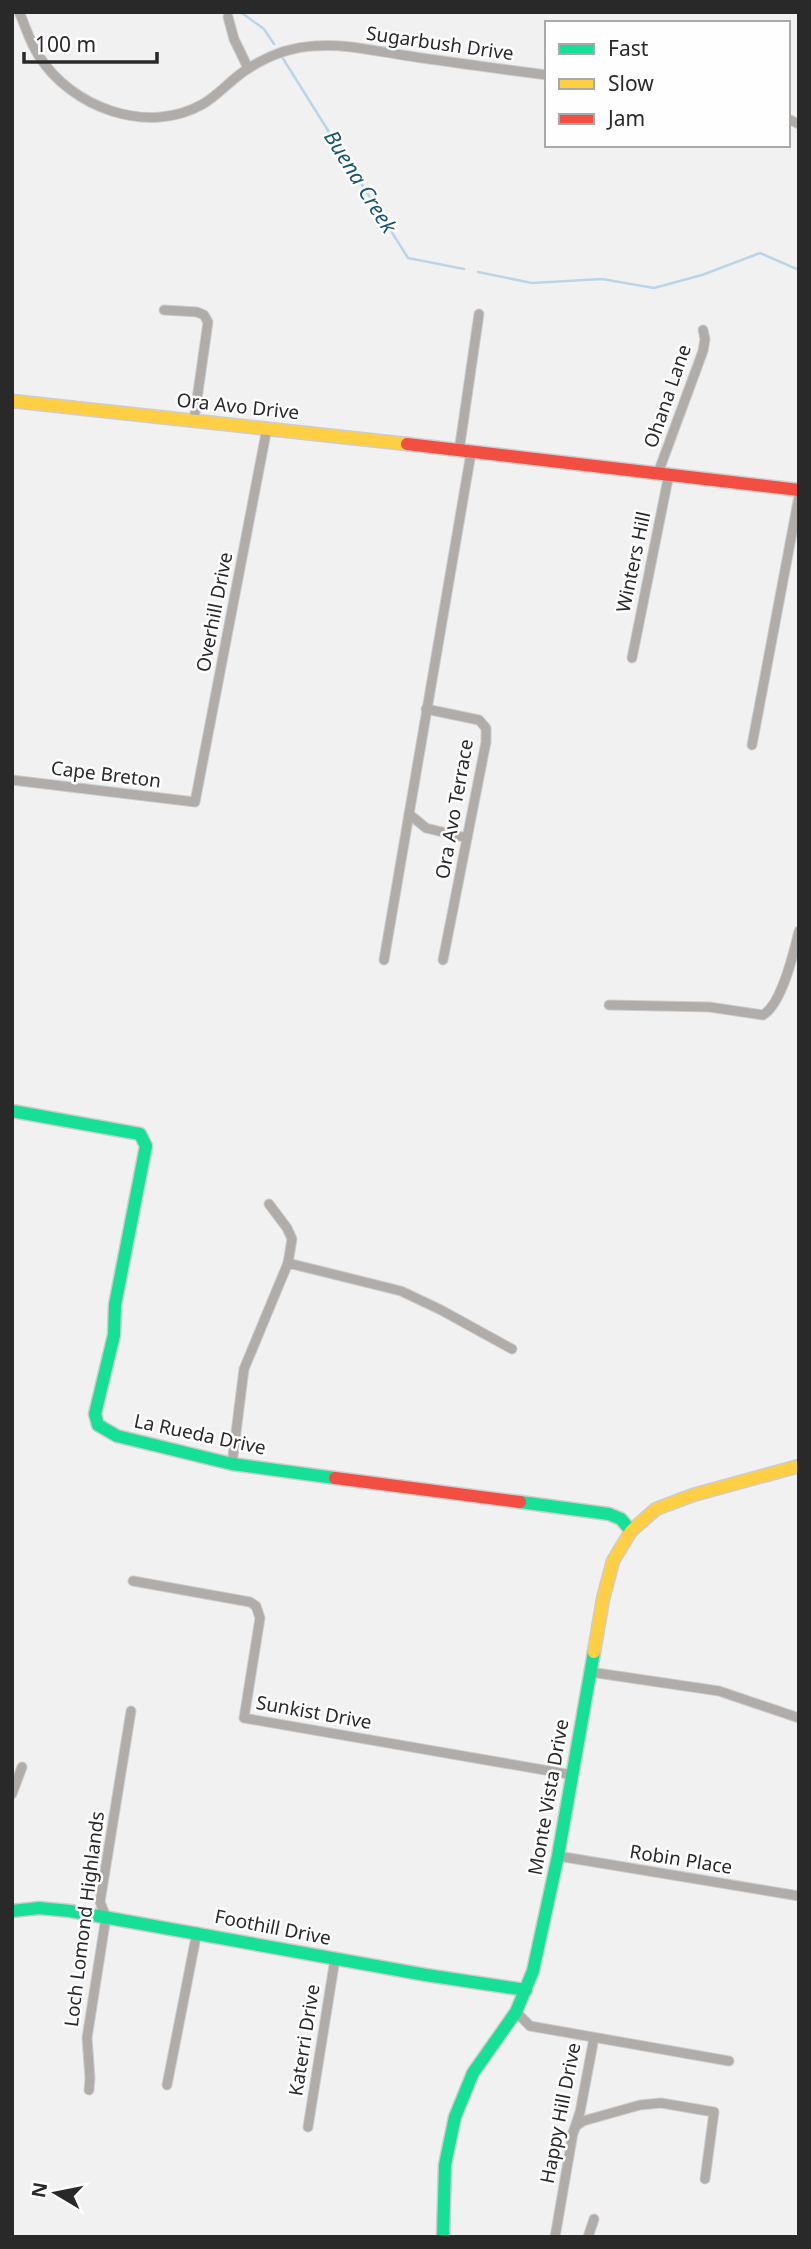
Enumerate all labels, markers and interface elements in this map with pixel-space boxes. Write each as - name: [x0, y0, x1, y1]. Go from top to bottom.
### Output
- street label: Sugarbush Drive: [365, 20, 515, 66]
- scale bar: [24, 21, 158, 65]
- legend: [545, 21, 790, 147]
- text: 100 m: [35, 30, 96, 58]
- text: Fast: [608, 34, 649, 62]
- text: Slow: [608, 69, 654, 97]
- text: Jam: [606, 104, 645, 132]
- water label: Buena Creek: [318, 125, 404, 240]
- street label: Ohana Lane: [637, 341, 697, 451]
- street label: Ora Avo Drive: [175, 387, 301, 425]
- street label: Winters Hill: [610, 509, 656, 615]
- street label: Overhill Drive: [190, 550, 238, 674]
- street label: Ora Avo Terrace: [429, 737, 479, 881]
- street label: Cape Breton: [50, 754, 162, 794]
- street label: La Rueda Drive: [132, 1407, 268, 1461]
- street label: Sunkist Drive: [254, 1689, 374, 1735]
- street label: Monte Vista Drive: [521, 1717, 575, 1877]
- street label: Loch Lomond Highlands: [58, 1810, 110, 2028]
- street label: Robin Place: [628, 1838, 734, 1880]
- street label: Foothill Drive: [213, 1903, 333, 1951]
- street label: Katerri Drive: [282, 1982, 326, 2098]
- street label: Happy Hill Drive: [534, 2040, 586, 2186]
- north arrow: [21, 2158, 91, 2228]
- text: N: [25, 2180, 53, 2200]

